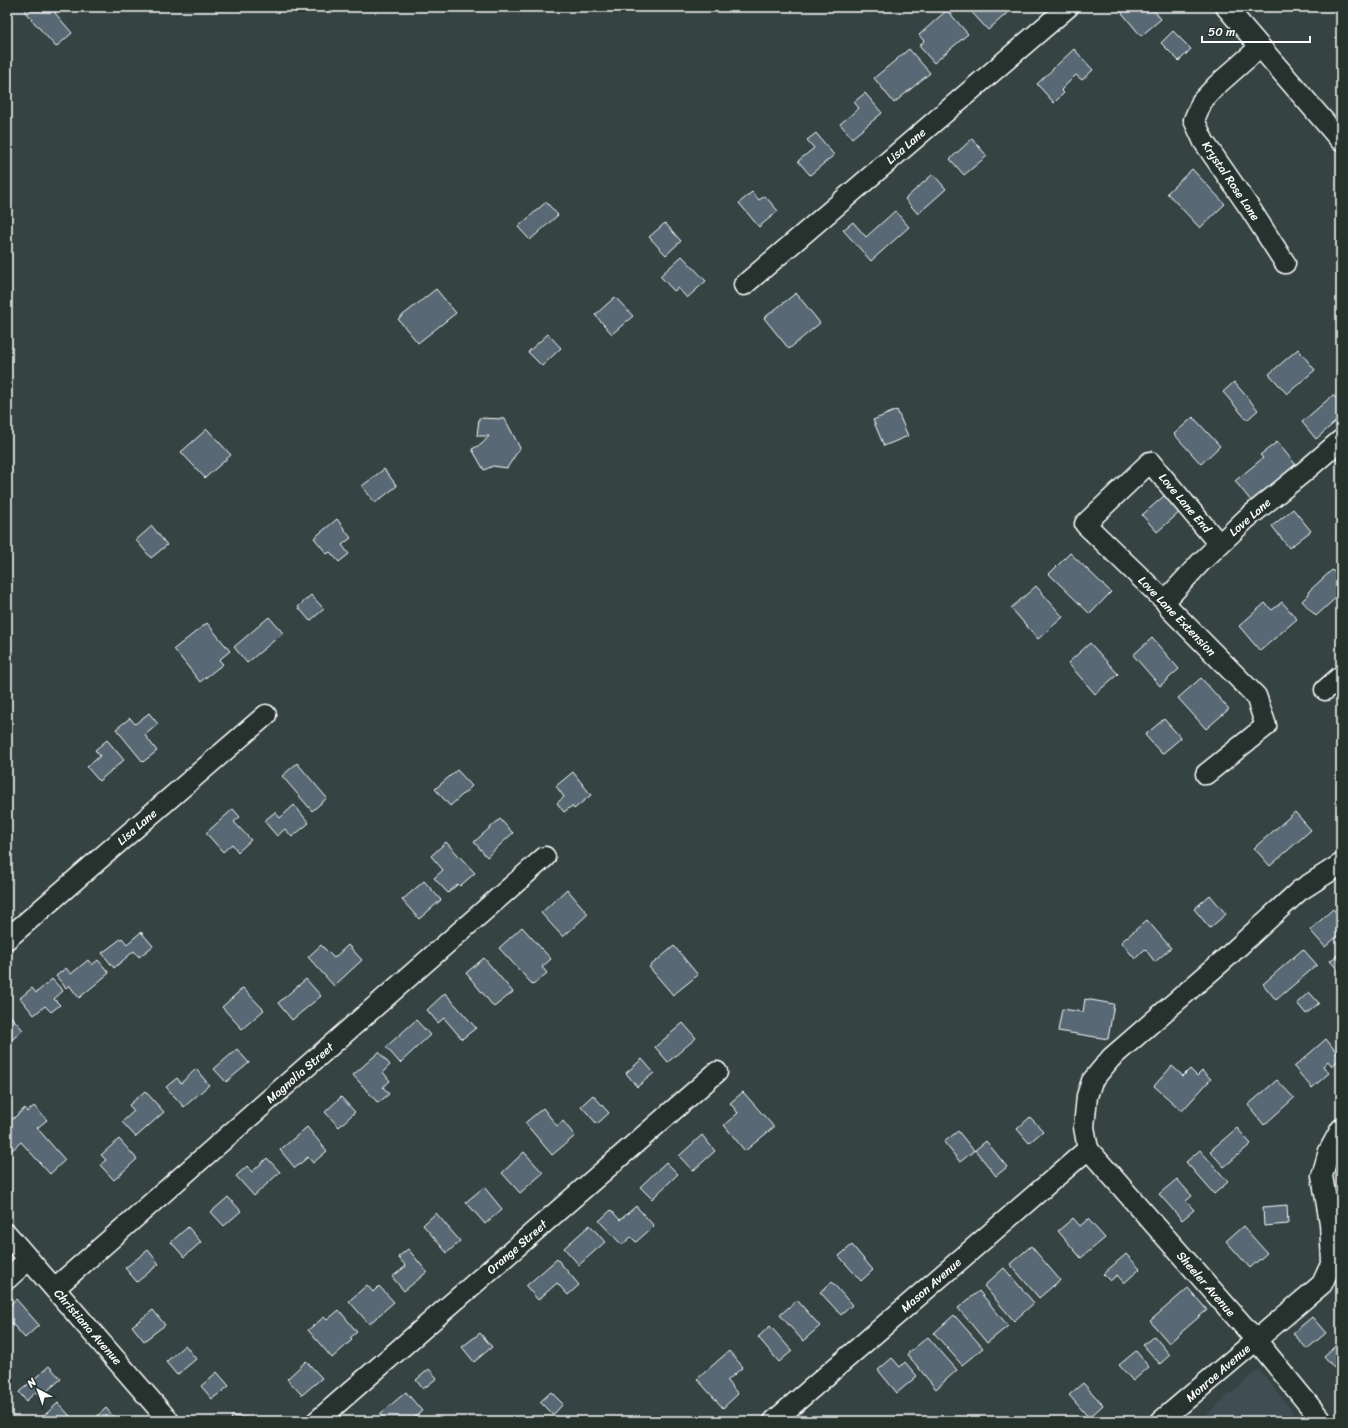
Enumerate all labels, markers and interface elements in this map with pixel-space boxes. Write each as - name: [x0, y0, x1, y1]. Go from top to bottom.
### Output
- scale bar: [1202, 18, 1310, 44]
- text: 50 m: [1208, 21, 1235, 43]
- street label: Lisa Lane: [881, 122, 931, 170]
- street label: Krystal Rose Lane: [1196, 136, 1266, 226]
- street label: Love Lane End: [1153, 468, 1218, 539]
- street label: Love Lane: [1224, 492, 1276, 542]
- street label: Love Lane Extension: [1133, 570, 1222, 662]
- street label: Lisa Lane: [112, 803, 162, 851]
- street label: Magnolia Street: [261, 1036, 340, 1109]
- street label: Orange Street: [481, 1213, 553, 1280]
- street label: Sheeler Avenue: [1171, 1246, 1241, 1322]
- street label: Mason Avenue: [895, 1252, 967, 1318]
- street label: Christiana Avenue: [48, 1284, 128, 1370]
- street label: Monroe Avenue: [1180, 1338, 1256, 1408]
- north arrow: [18, 1370, 58, 1410]
- text: N: [22, 1373, 41, 1393]

